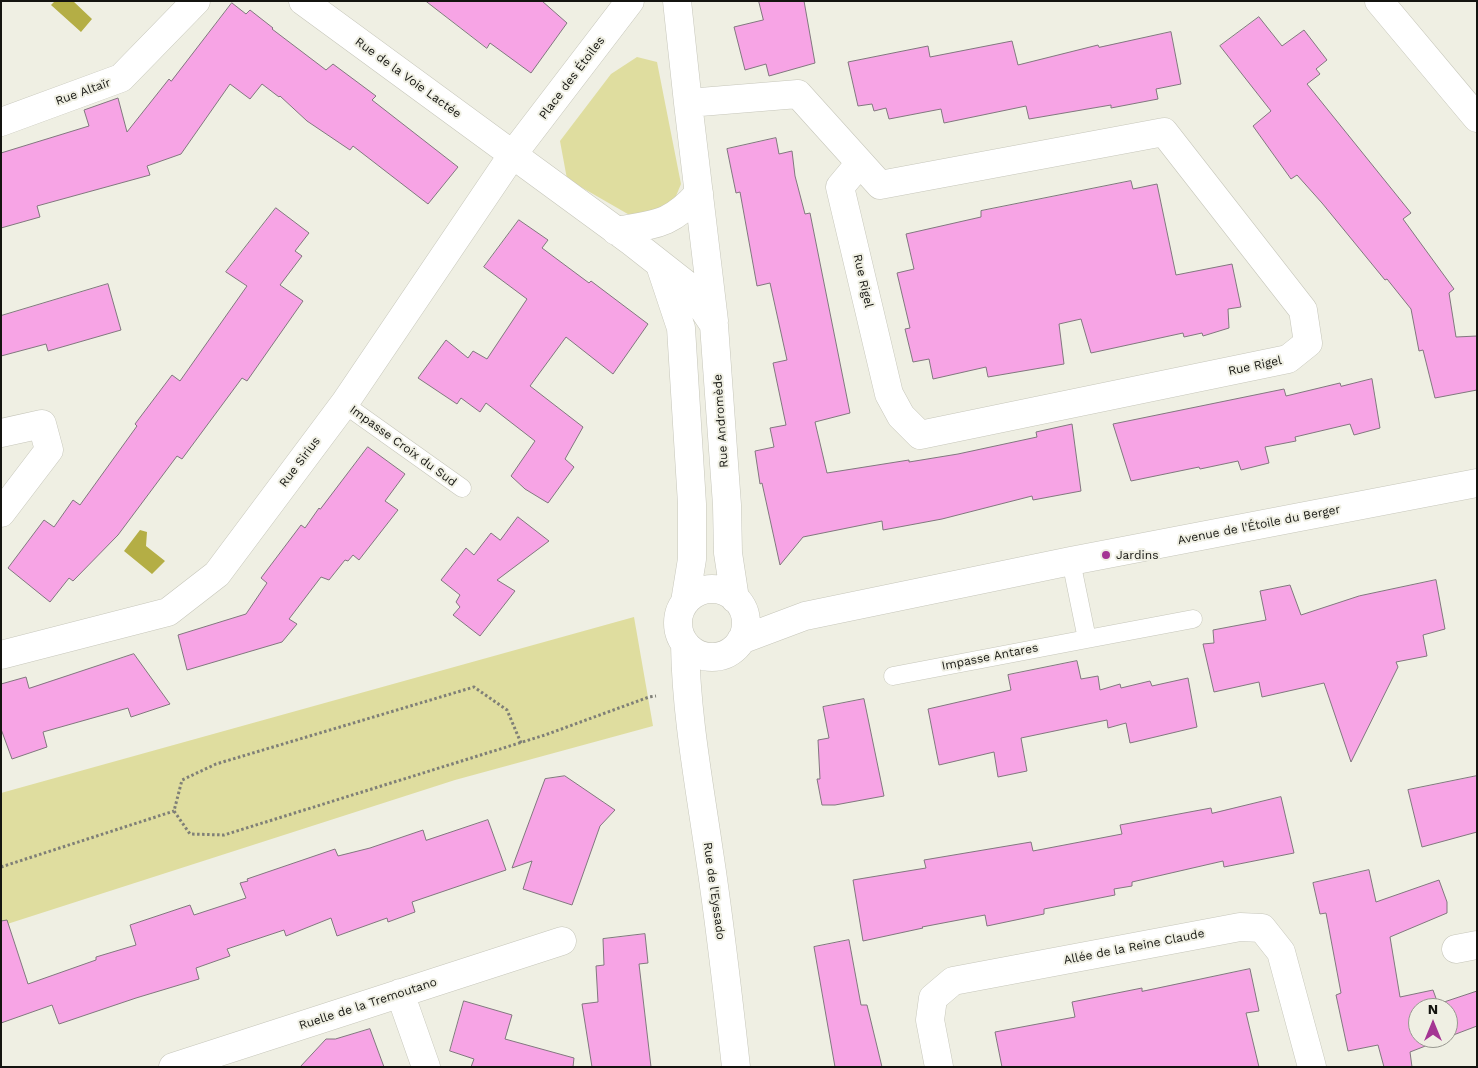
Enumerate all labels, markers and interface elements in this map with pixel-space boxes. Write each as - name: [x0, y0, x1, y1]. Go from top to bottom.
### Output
- street label: Place des Étoiles: [536, 34, 608, 122]
- street label: Rue de la Voie Lactée: [352, 35, 464, 121]
- street label: Rue Altaïr: [54, 75, 112, 109]
- street label: Rue Rigel: [850, 253, 876, 309]
- street label: Rue Rigel: [1227, 353, 1283, 379]
- street label: Rue Andromède: [711, 374, 731, 468]
- street label: Impasse Croix du Sud: [347, 402, 459, 490]
- street label: Rue Sirius: [277, 434, 323, 490]
- street label: Avenue de l'Étoile du Berger: [1176, 502, 1342, 548]
- place label: Jardins: [1116, 548, 1159, 562]
- marker: Jardins: [1100, 549, 1112, 561]
- street label: Impasse Antares: [941, 641, 1039, 673]
- street label: Rue de l'Eyssado: [700, 841, 728, 941]
- street label: Allée de la Reine Claude: [1062, 926, 1206, 968]
- street label: Ruelle de la Tremoutano: [297, 975, 439, 1033]
- north arrow: [1408, 998, 1458, 1048]
- text: N: [1428, 1001, 1438, 1017]

